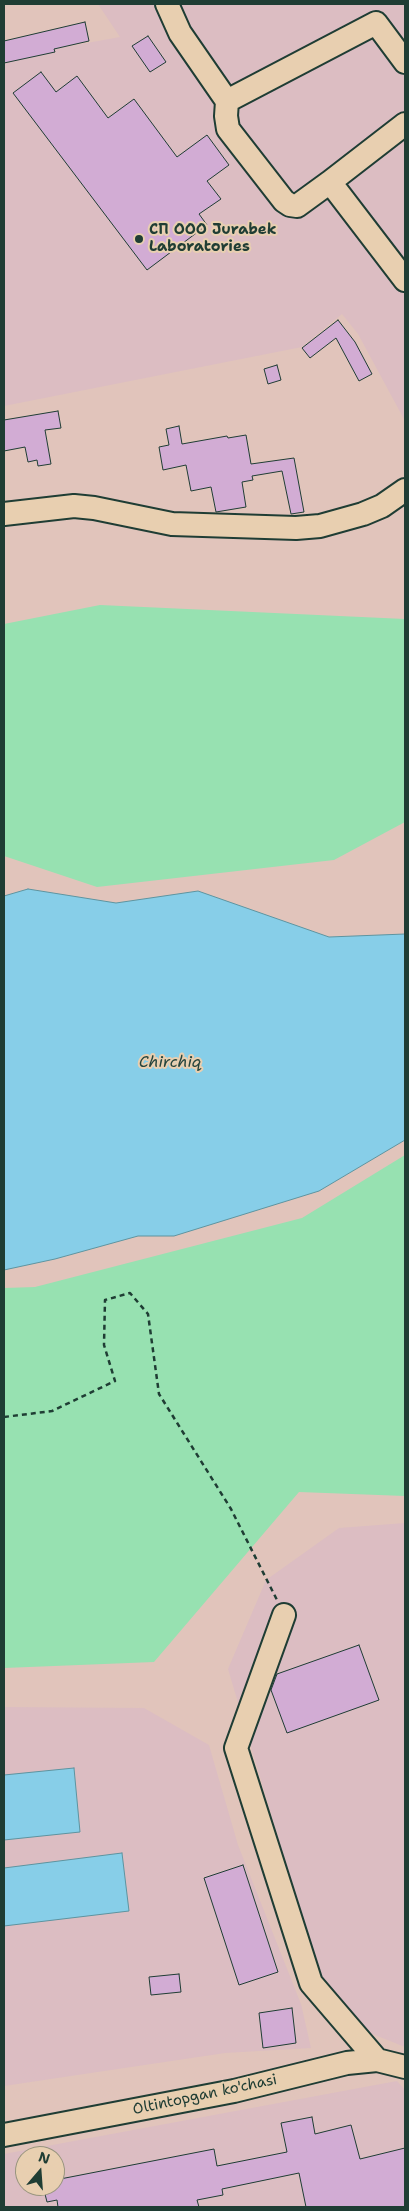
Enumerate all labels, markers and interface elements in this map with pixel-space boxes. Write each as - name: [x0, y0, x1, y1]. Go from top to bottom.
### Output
- place label: СП ООО Jurabek Laboratories: [149, 221, 276, 256]
- marker: СП ООО Jurabek Laboratories: [133, 233, 145, 245]
- water label: Chirchiq: [139, 1053, 201, 1073]
- street label: Oltintopgan ko'chasi: [131, 2071, 279, 2119]
- north arrow: [15, 2146, 65, 2196]
- text: N: [36, 2147, 52, 2168]

